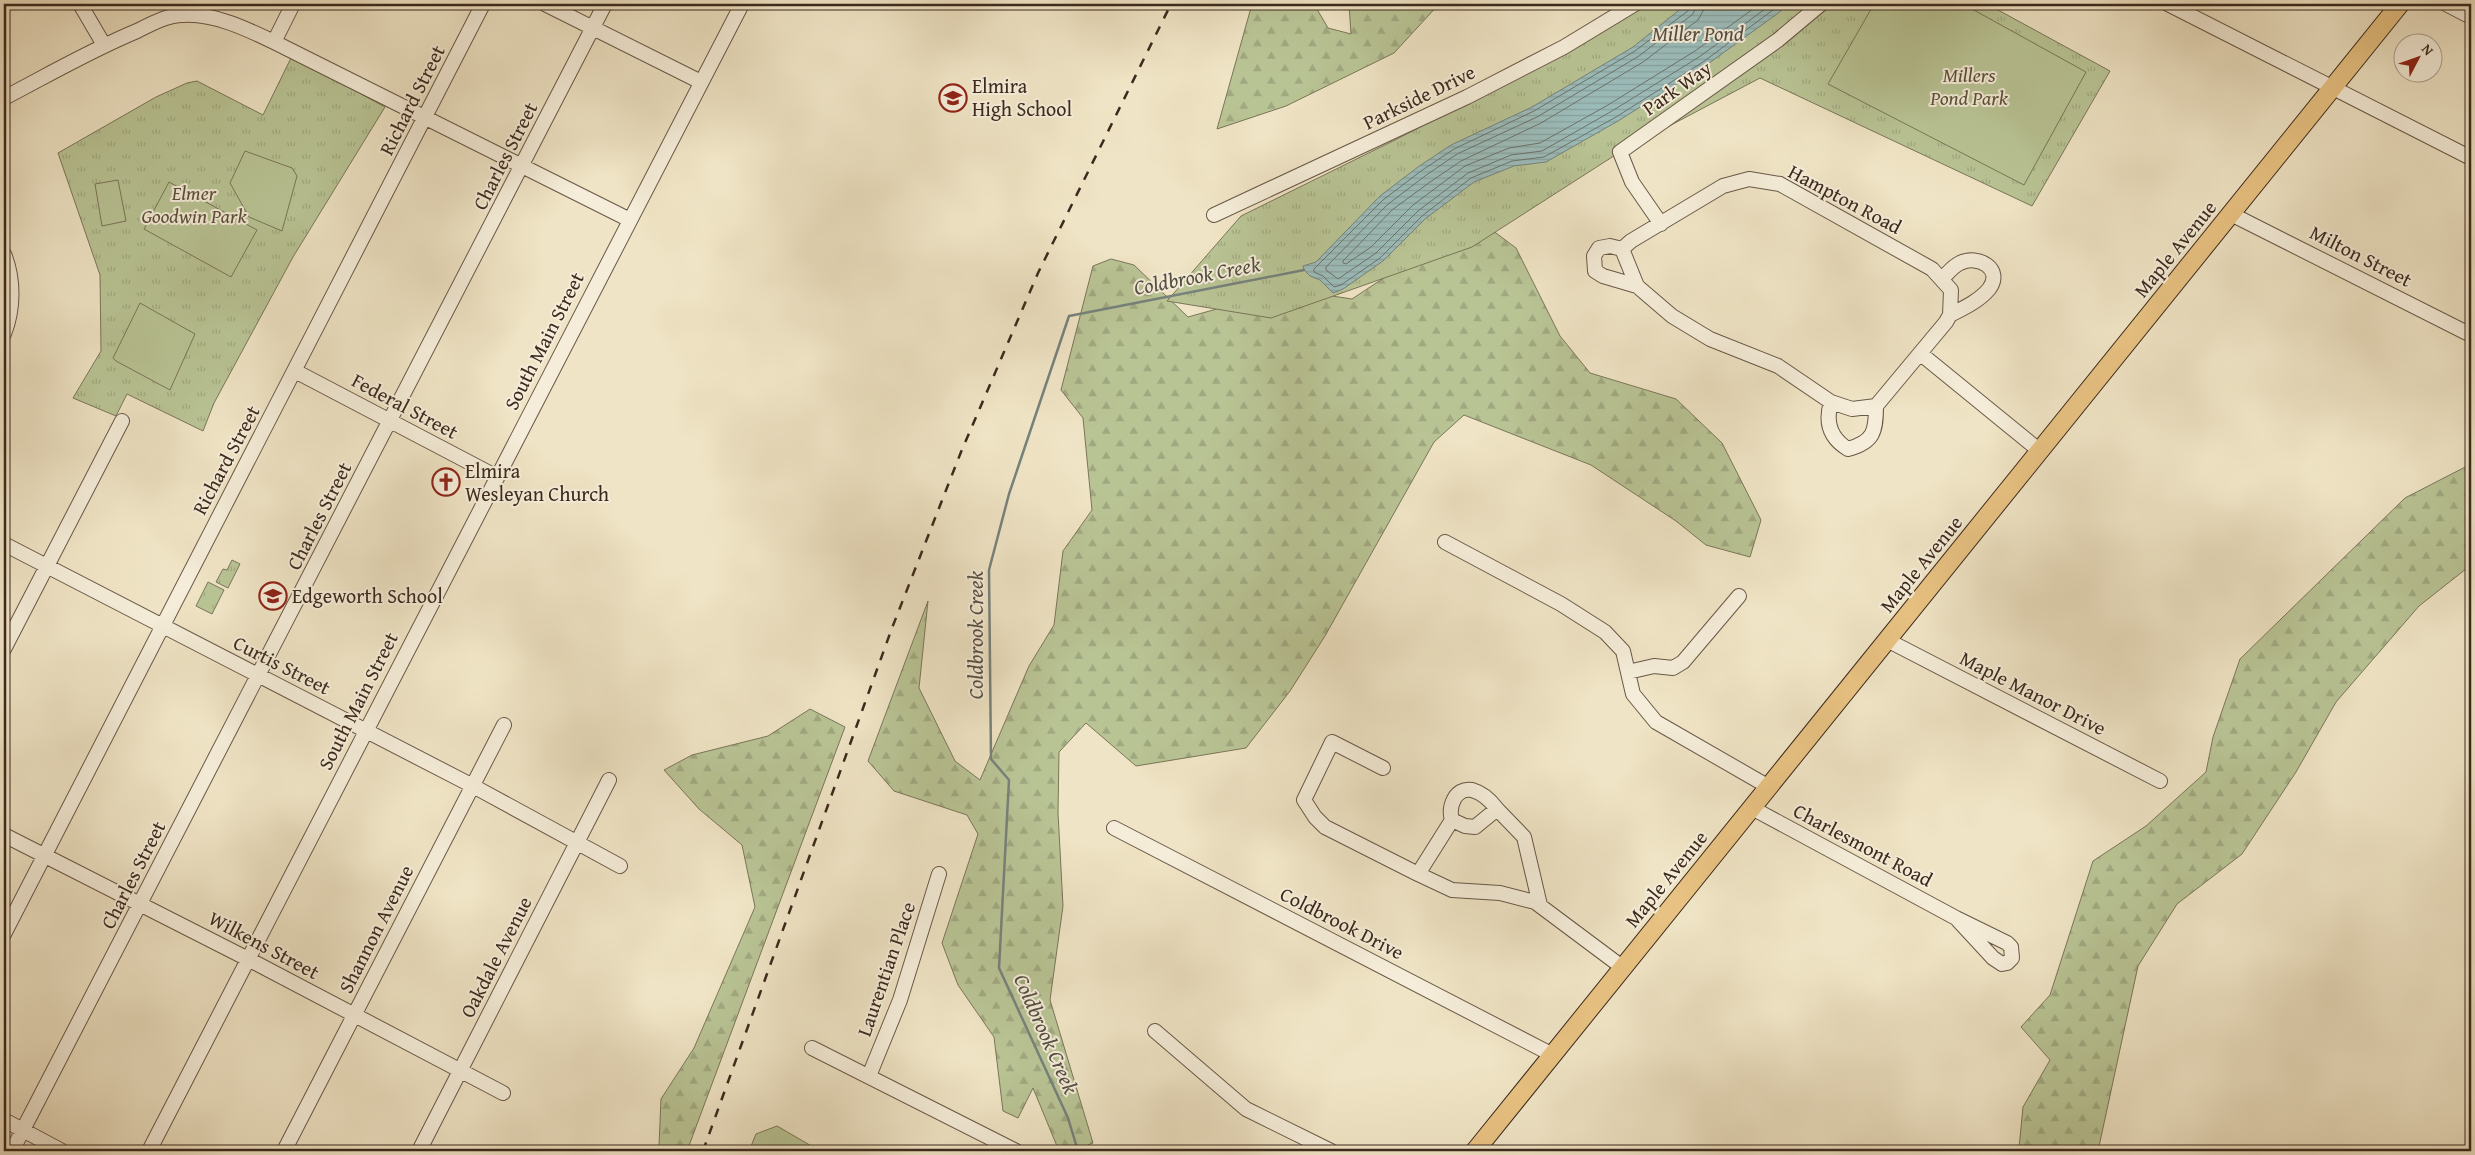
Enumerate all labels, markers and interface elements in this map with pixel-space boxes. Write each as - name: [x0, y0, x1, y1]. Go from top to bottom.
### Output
- water label: Miller Pond: [1652, 18, 1744, 49]
- north arrow: [2392, 32, 2442, 82]
- text: N: [2417, 39, 2439, 60]
- street label: Richard Street: [371, 40, 452, 160]
- street label: Park Way: [1636, 53, 1717, 122]
- street label: Parkside Drive: [1358, 57, 1480, 136]
- park label: Millers Pond Park: [1929, 60, 2009, 112]
- place label: Elmira High School: [972, 71, 1072, 123]
- school or university icon: Elmira High School: [938, 83, 968, 113]
- street label: Charles Street: [465, 97, 544, 215]
- street label: Hampton Road: [1783, 157, 1907, 241]
- park label: Elmer Goodwin Park: [141, 178, 247, 230]
- street label: Maple Avenue: [2126, 194, 2223, 303]
- street label: Milton Street: [2305, 217, 2417, 294]
- water label: Coldbrook Creek: [1131, 248, 1263, 303]
- street label: South Main Street: [496, 267, 591, 415]
- street label: Federal Street: [347, 365, 463, 446]
- street label: Richard Street: [185, 400, 267, 520]
- place label: Elmira Wesleyan Church: [465, 456, 609, 508]
- street label: Charles Street: [279, 457, 358, 575]
- church icon: Elmira Wesleyan Church: [431, 467, 461, 497]
- street label: Maple Avenue: [1872, 509, 1969, 618]
- water label: Coldbrook Creek: [960, 570, 991, 699]
- school or university icon: Edgeworth School: [258, 581, 288, 611]
- place label: Edgeworth School: [292, 581, 443, 610]
- street label: South Main Street: [310, 627, 405, 775]
- street label: Curtis Street: [229, 628, 336, 701]
- street label: Maple Manor Drive: [1955, 643, 2111, 742]
- street label: Charlesmont Road: [1789, 796, 1938, 894]
- street label: Charles Street: [93, 816, 172, 934]
- street label: Maple Avenue: [1617, 824, 1714, 933]
- street label: Shannon Avenue: [331, 860, 420, 998]
- street label: Coldbrook Drive: [1275, 879, 1409, 966]
- street label: Oakdale Avenue: [453, 891, 539, 1022]
- street label: Laurentian Place: [849, 898, 922, 1040]
- street label: Wilkens Street: [204, 903, 325, 986]
- water label: Coldbrook Creek: [1006, 969, 1087, 1099]

